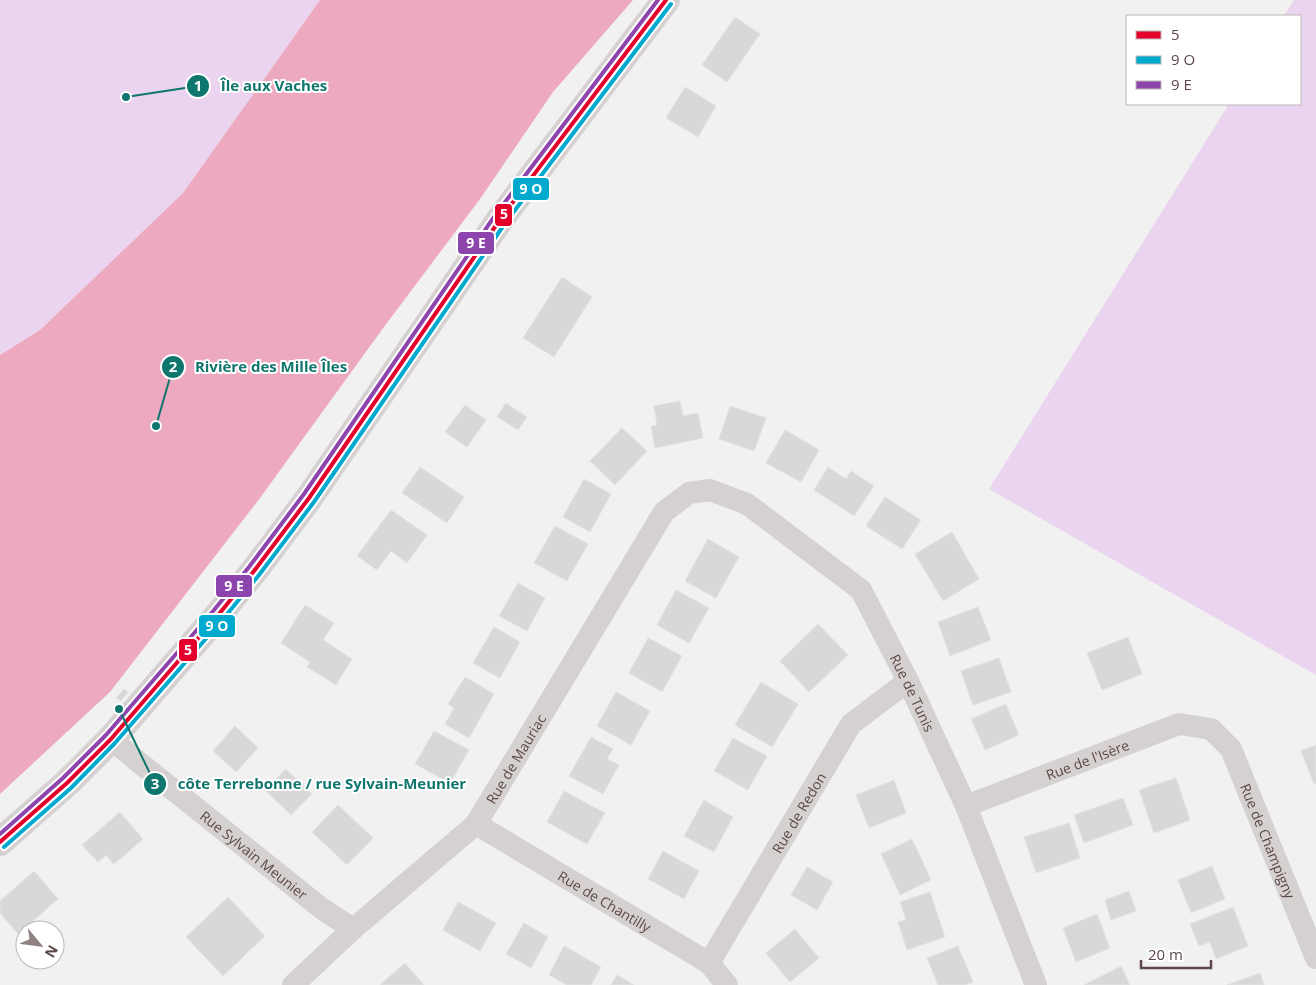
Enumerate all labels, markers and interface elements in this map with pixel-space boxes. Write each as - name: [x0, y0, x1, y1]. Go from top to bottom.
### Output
- legend: [1126, 15, 1301, 105]
- text: 5: [1171, 24, 1180, 44]
- text: 9 O: [1171, 49, 1195, 69]
- callout: Île aux Vaches: [185, 71, 337, 101]
- text: 9 E: [1171, 74, 1192, 94]
- text: 1: [194, 75, 202, 95]
- text: Île aux Vaches: [220, 75, 327, 95]
- line badge: 9 O: [512, 177, 550, 201]
- text: 9 O: [520, 179, 542, 198]
- line badge: 5: [494, 203, 513, 227]
- text: 5: [500, 204, 508, 223]
- line badge: 9 E: [457, 231, 495, 255]
- text: 9 E: [466, 233, 486, 252]
- callout: Rivière des Mille Îles: [160, 352, 357, 382]
- text: 2: [169, 356, 178, 376]
- text: Rivière des Mille Îles: [195, 356, 347, 376]
- line badge: 9 E: [215, 574, 253, 598]
- text: 9 E: [224, 576, 244, 595]
- line badge: 9 O: [198, 614, 236, 638]
- text: 9 O: [206, 616, 228, 635]
- line badge: 5: [178, 638, 198, 662]
- text: 5: [184, 640, 192, 659]
- street label: Rue de Tunis: [886, 650, 940, 735]
- street label: Rue de Mauriac: [481, 710, 550, 807]
- street label: Rue de l'Isère: [1043, 735, 1132, 784]
- callout: côte Terrebonne / rue Sylvain-Meunier: [143, 769, 476, 799]
- street label: Rue de Redon: [767, 769, 830, 857]
- text: 3: [151, 773, 159, 793]
- text: côte Terrebonne / rue Sylvain-Meunier: [178, 773, 466, 793]
- street label: Rue de Champigny: [1236, 781, 1301, 902]
- street label: Rue Sylvain Meunier: [197, 806, 312, 903]
- street label: Rue de Chantilly: [555, 866, 656, 936]
- north arrow: [15, 920, 65, 970]
- scale bar: [1141, 938, 1211, 970]
- text: N: [41, 942, 63, 961]
- text: 20 m: [1148, 944, 1183, 964]

